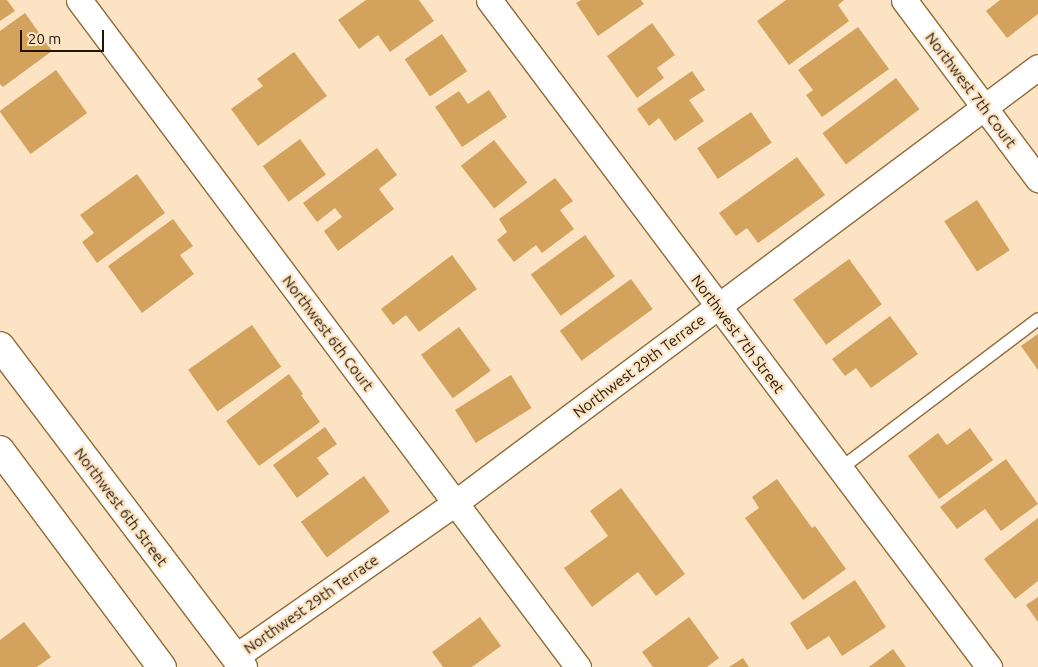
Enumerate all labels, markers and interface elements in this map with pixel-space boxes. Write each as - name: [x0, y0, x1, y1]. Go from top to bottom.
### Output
- scale bar: [22, 20, 106, 52]
- street label: Northwest 7th Court: [922, 29, 1020, 151]
- text: 20 m: [28, 30, 61, 47]
- street label: Northwest 7th Street: [688, 271, 788, 397]
- street label: Northwest 6th Court: [279, 272, 377, 394]
- street label: Northwest 29th Terrace: [570, 311, 708, 421]
- street label: Northwest 6th Street: [71, 444, 171, 570]
- street label: Northwest 29th Terrace: [240, 551, 382, 657]

